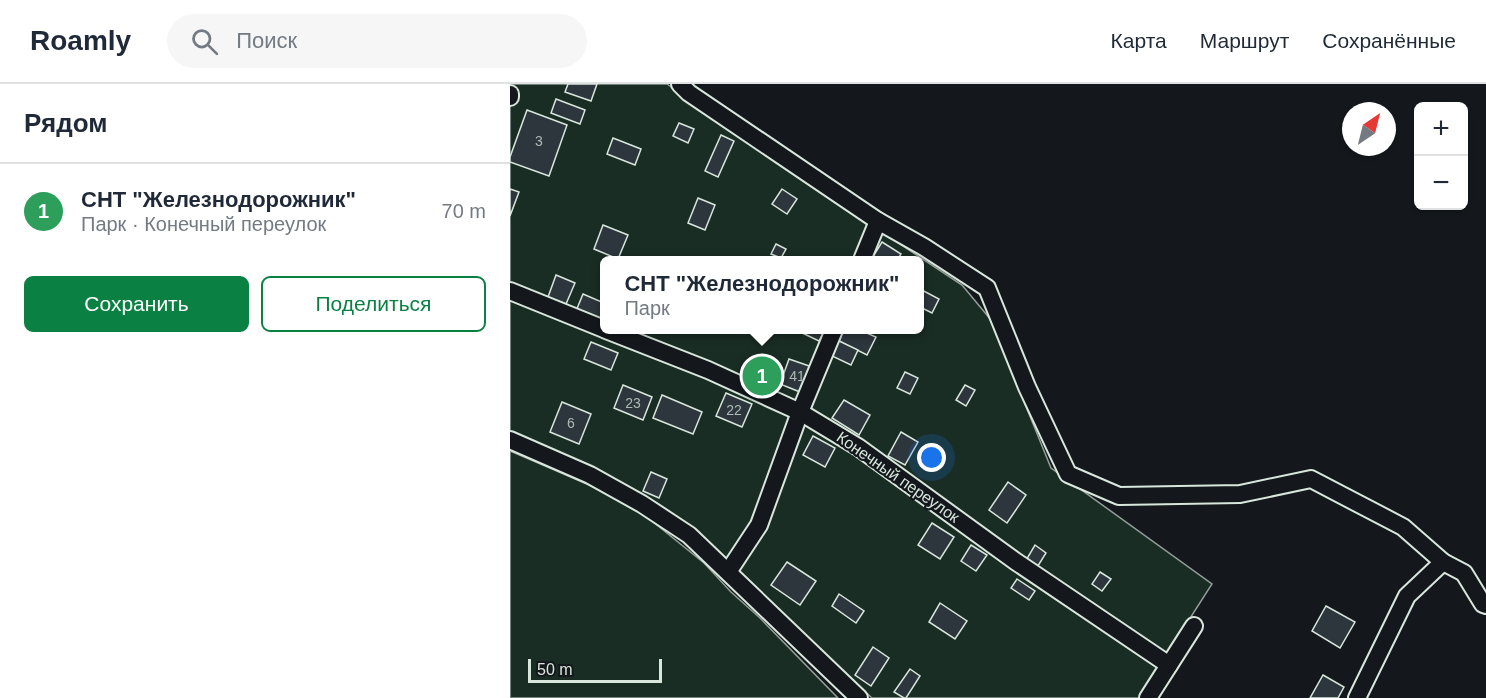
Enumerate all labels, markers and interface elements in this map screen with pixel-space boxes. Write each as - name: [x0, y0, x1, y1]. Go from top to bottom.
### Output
- search box: [167, 14, 587, 68]
- text: Roamly: [30, 25, 131, 56]
- icon: search: [188, 25, 221, 58]
- text: Поиск: [236, 28, 297, 53]
- text: Карта: [1111, 29, 1167, 52]
- text: Маршрут: [1200, 29, 1289, 52]
- text: Сохранённые: [1322, 29, 1456, 52]
- north arrow: [1342, 102, 1396, 156]
- map controls: [1414, 102, 1468, 210]
- button: +: [1414, 102, 1468, 156]
- text: Рядом: [24, 108, 107, 138]
- house number: 3: [535, 133, 543, 149]
- button: −: [1414, 156, 1468, 210]
- text: СНТ "Железнодорожник": [81, 187, 356, 212]
- text: 1: [38, 200, 49, 222]
- text: 70 m: [442, 200, 486, 222]
- text: Парк · Конечный переулок: [81, 213, 326, 235]
- popup: [600, 256, 924, 334]
- text: СНТ "Железнодорожник": [624, 271, 900, 296]
- button: Сохранить: [24, 276, 249, 332]
- button: Поделиться: [261, 276, 486, 332]
- text: Парк: [624, 297, 670, 319]
- pin: 1: [742, 354, 782, 398]
- house number: 41: [789, 368, 805, 384]
- house number: 23: [625, 395, 641, 411]
- house number: 22: [726, 402, 742, 418]
- house number: 6: [567, 415, 575, 431]
- street label: Конечный переулок: [833, 428, 963, 526]
- your location: [917, 443, 946, 472]
- scale bar: [528, 656, 662, 684]
- text: 50 m: [537, 661, 573, 678]

